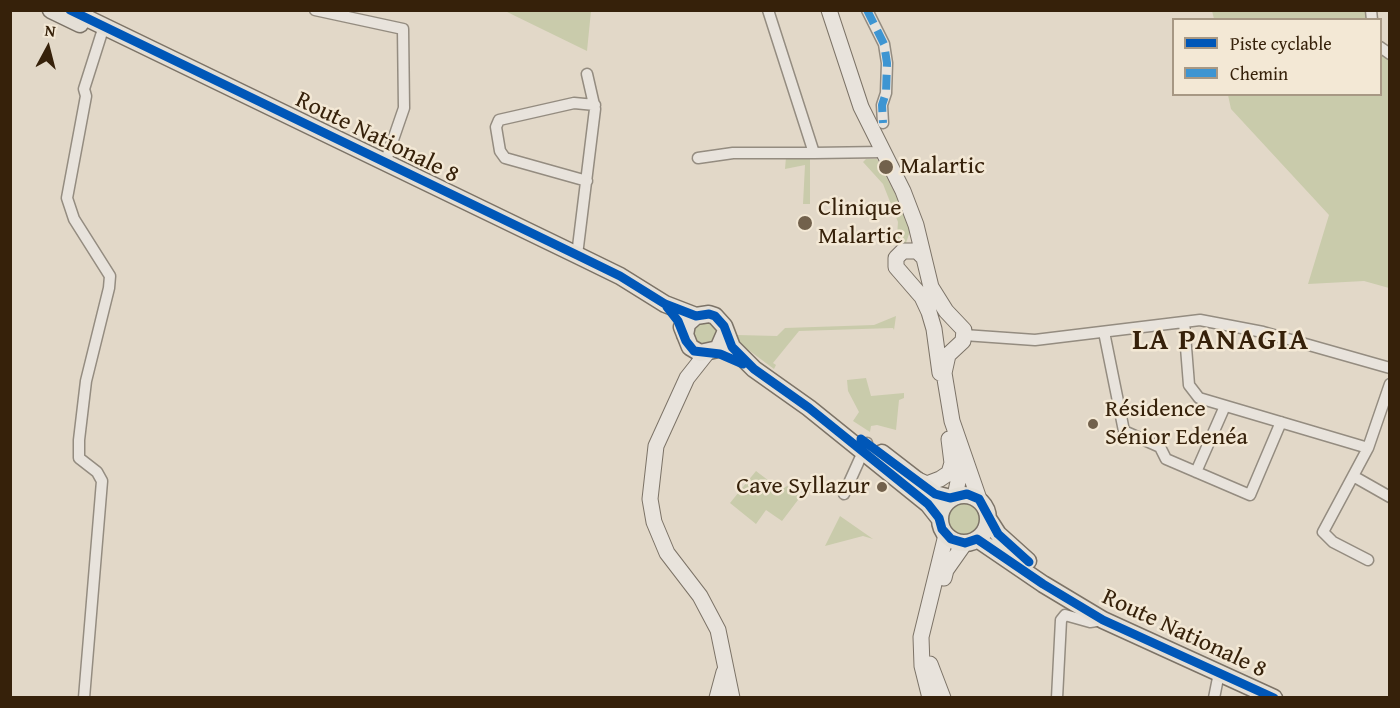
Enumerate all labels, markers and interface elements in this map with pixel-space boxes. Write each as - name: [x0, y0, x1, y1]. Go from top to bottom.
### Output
- north arrow: [18, 18, 78, 78]
- text: N: [43, 18, 57, 43]
- legend: [1172, 18, 1382, 96]
- text: Piste cyclable: [1230, 30, 1332, 57]
- text: Chemin: [1230, 60, 1288, 87]
- street label: Route Nationale 8: [291, 86, 463, 190]
- place label: Malartic: [900, 153, 985, 181]
- marker: Malartic: [877, 158, 895, 176]
- place label: Clinique Malartic: [818, 195, 903, 251]
- marker: Clinique Malartic: [796, 214, 814, 232]
- district label: LA PANAGIA: [1132, 323, 1310, 359]
- place label: Résidence Sénior Edenéa: [1105, 396, 1248, 452]
- marker: Résidence Sénior Edenéa: [1086, 417, 1100, 431]
- place label: Cave Syllazur: [736, 473, 870, 501]
- marker: Cave Syllazur: [875, 480, 889, 494]
- street label: Route Nationale 8: [1097, 583, 1271, 685]

